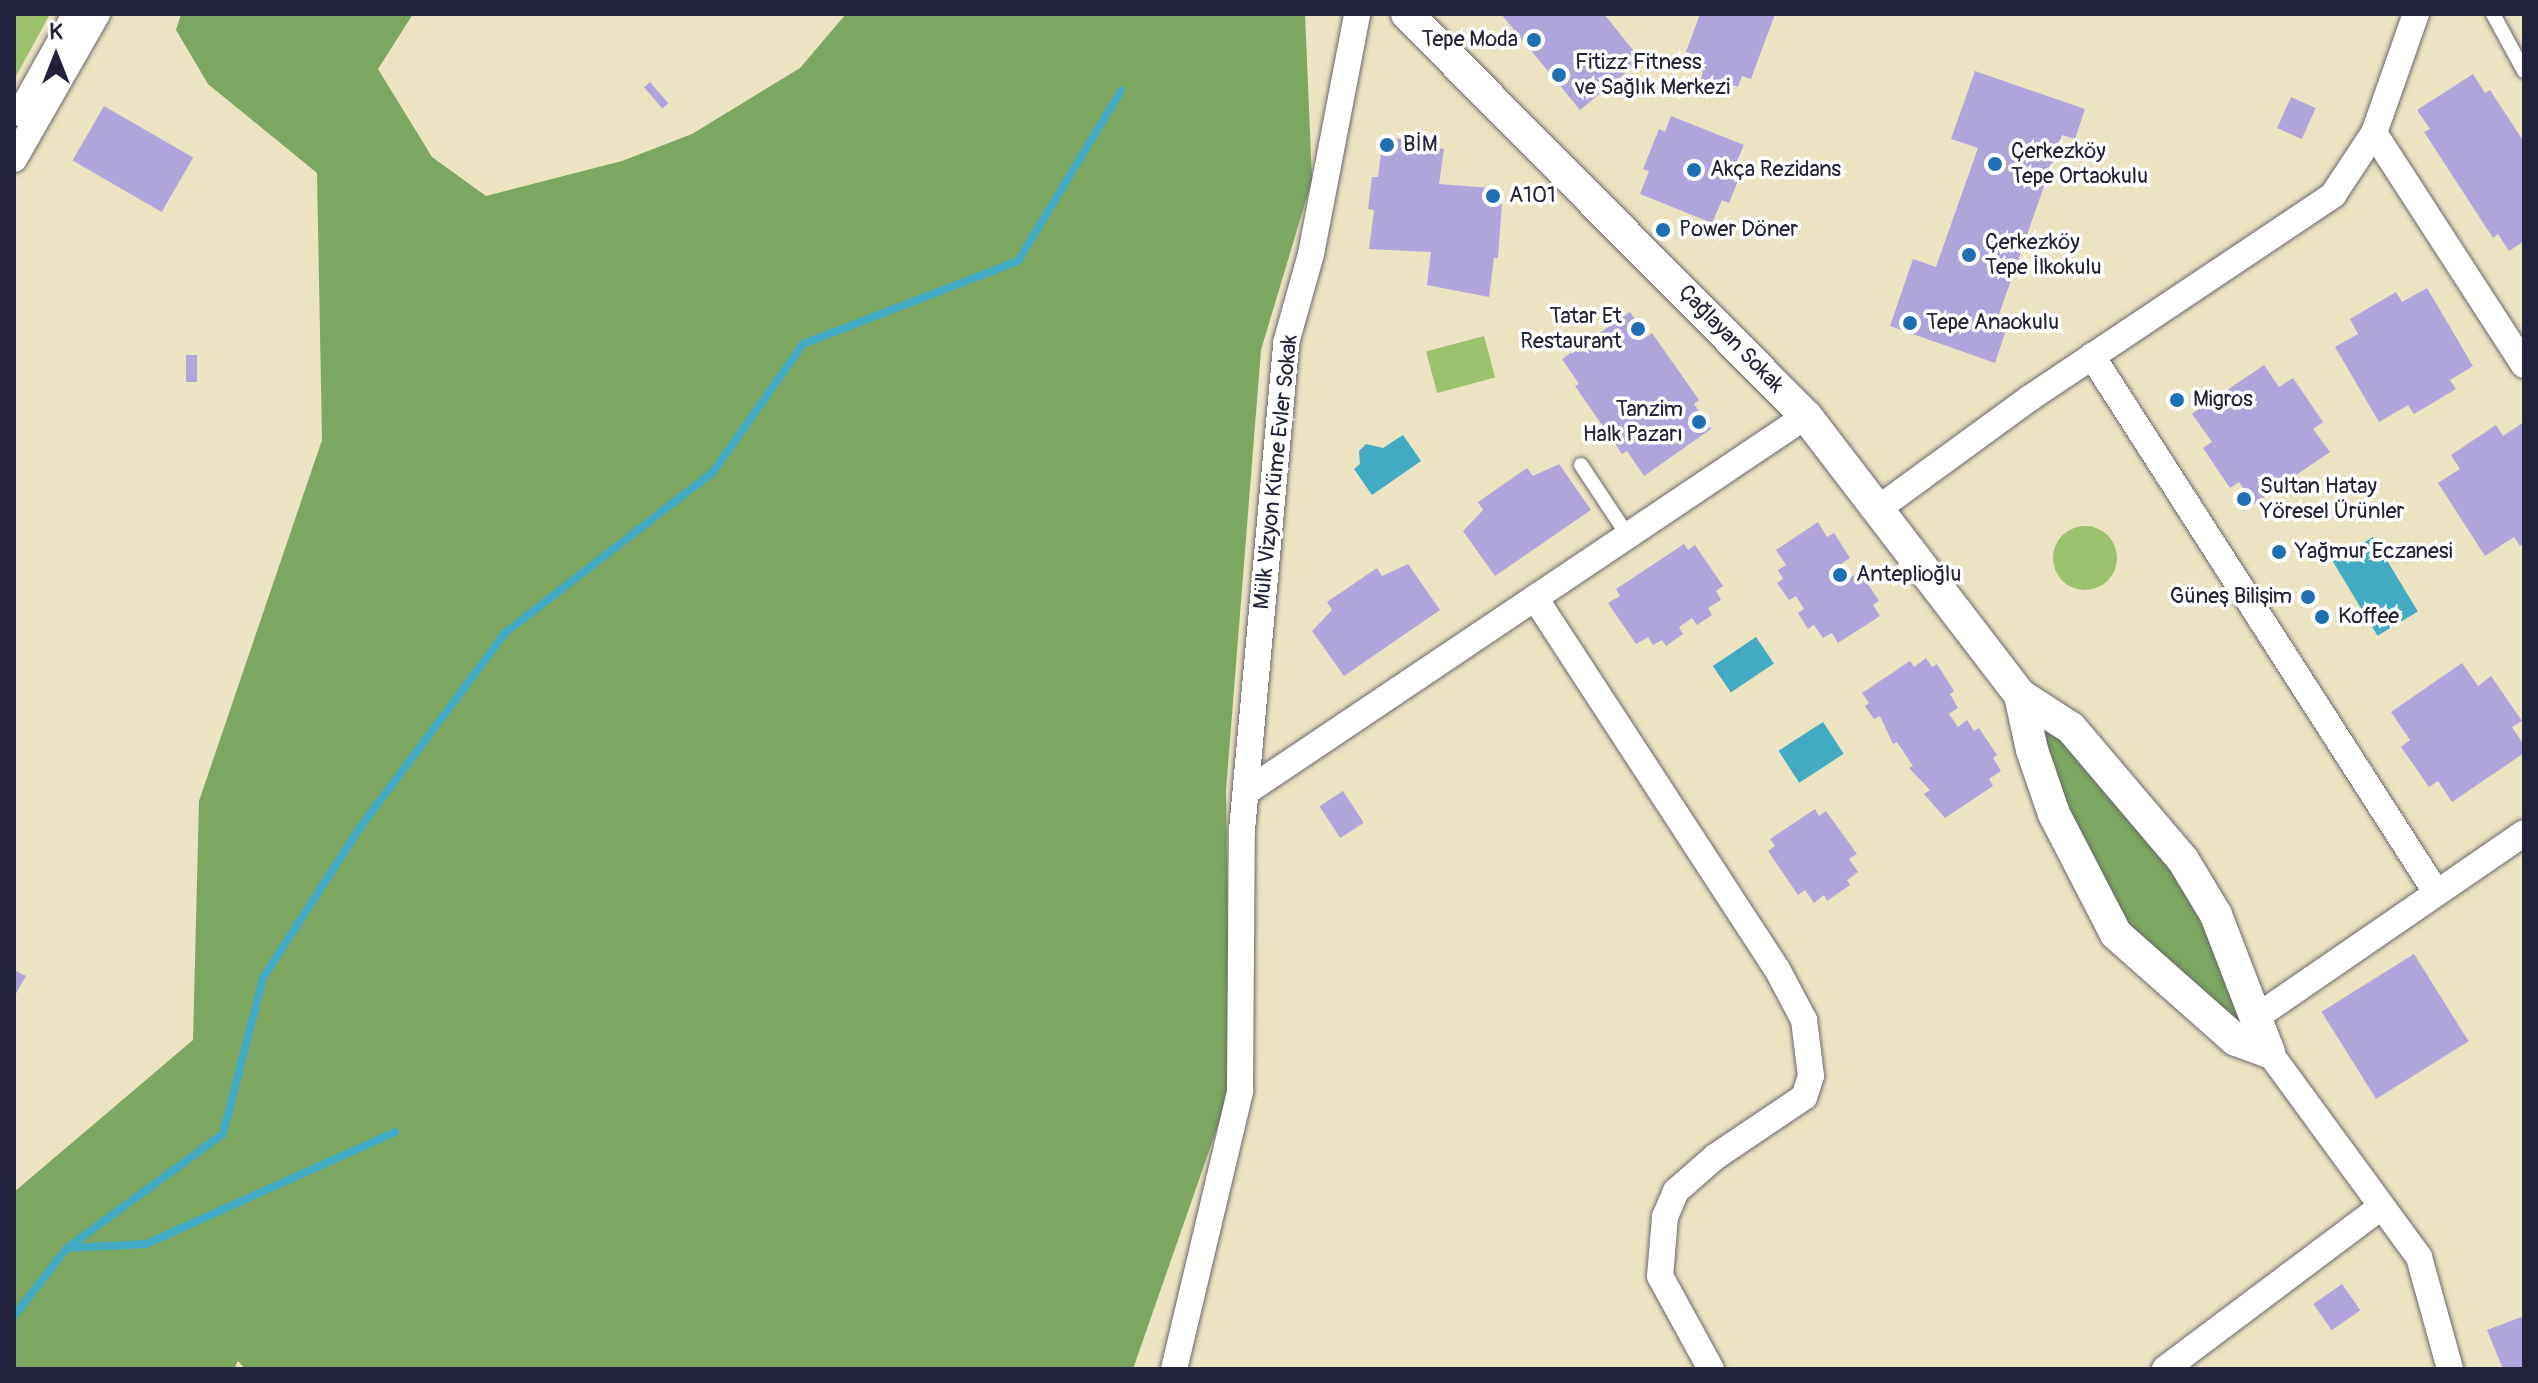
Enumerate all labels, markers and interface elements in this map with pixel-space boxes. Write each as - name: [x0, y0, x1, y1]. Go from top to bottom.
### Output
- north arrow: [16, 16, 96, 96]
- text: K: [49, 18, 63, 46]
- place label: Tepe Moda: [1422, 27, 1518, 53]
- marker: Tepe Moda: [1525, 31, 1543, 49]
- place label: Fitizz Fitness ve Sağlık Merkezi: [1575, 49, 1730, 100]
- marker: Fitizz Fitness ve Sağlık Merkezi: [1550, 66, 1568, 84]
- place label: BİM: [1403, 132, 1437, 158]
- marker: BİM: [1378, 136, 1396, 154]
- place label: Çerkezköy Tepe Ortaokulu: [2011, 138, 2148, 190]
- marker: Çerkezköy Tepe Ortaokulu: [1986, 155, 2004, 173]
- place label: Akça Rezidans: [1710, 157, 1841, 183]
- marker: Akça Rezidans: [1685, 161, 1703, 179]
- place label: A101: [1509, 183, 1556, 209]
- marker: A101: [1484, 187, 1502, 205]
- place label: Power Döner: [1679, 217, 1798, 243]
- marker: Power Döner: [1654, 221, 1672, 239]
- place label: Çerkezköy Tepe İlkokulu: [1985, 229, 2102, 280]
- marker: Çerkezköy Tepe İlkokulu: [1960, 246, 1978, 264]
- street label: Çağlayan Sokak: [1673, 279, 1789, 399]
- place label: Tatar Et Restaurant: [1520, 303, 1622, 354]
- place label: Tepe Anaokulu: [1926, 310, 2059, 336]
- marker: Tepe Anaokulu: [1901, 314, 1919, 332]
- marker: Tatar Et Restaurant: [1629, 320, 1647, 338]
- street label: Mülk Vizyon Küme Evler Sokak: [1248, 333, 1304, 611]
- place label: Migros: [2193, 387, 2253, 413]
- marker: Migros: [2168, 391, 2186, 409]
- place label: Tanzim Halk Pazarı: [1583, 396, 1683, 448]
- marker: Tanzim Halk Pazarı: [1690, 413, 1708, 431]
- place label: Sultan Hatay Yöresel Ürünler: [2260, 473, 2404, 524]
- marker: Sultan Hatay Yöresel Ürünler: [2235, 490, 2253, 508]
- place label: Yağmur Eczanesi: [2295, 539, 2453, 565]
- marker: Yağmur Eczanesi: [2270, 543, 2288, 561]
- place label: Anteplioğlu: [1856, 562, 1961, 588]
- marker: Anteplioğlu: [1831, 566, 1849, 584]
- place label: Güneş Bilişim: [2170, 584, 2292, 610]
- marker: Güneş Bilişim: [2299, 588, 2317, 606]
- place label: Koffee: [2338, 604, 2399, 630]
- marker: Koffee: [2313, 608, 2331, 626]

